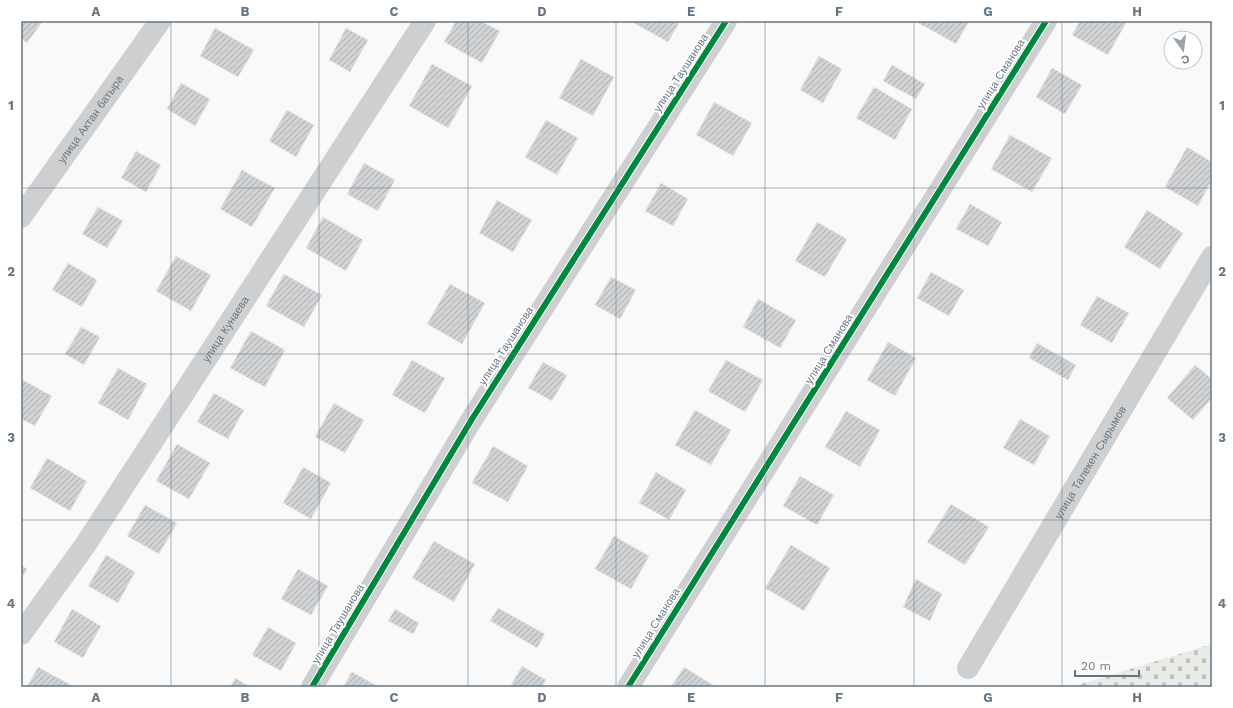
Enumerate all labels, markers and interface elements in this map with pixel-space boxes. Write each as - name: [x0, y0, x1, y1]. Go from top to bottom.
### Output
- text: A: [92, 4, 101, 19]
- text: B: [241, 4, 250, 19]
- text: C: [390, 4, 399, 19]
- text: D: [537, 4, 547, 19]
- text: E: [687, 4, 695, 19]
- text: F: [835, 4, 843, 19]
- text: G: [983, 4, 993, 19]
- text: H: [1132, 4, 1142, 19]
- north arrow: [1163, 30, 1203, 70]
- street label: улица Таушанова: [651, 31, 712, 115]
- street label: улица Сманова: [974, 36, 1028, 111]
- text: С: [1180, 52, 1191, 66]
- street label: улица Актан батыра: [55, 72, 126, 165]
- text: 1: [8, 98, 14, 113]
- text: 1: [1219, 98, 1225, 113]
- text: 2: [7, 264, 15, 279]
- text: 2: [1218, 264, 1226, 279]
- street label: улица Кунаева: [199, 293, 252, 365]
- street label: улица Таушанова: [476, 304, 537, 388]
- street label: улица Сманова: [802, 311, 856, 386]
- street label: улица Талекен Сырымов: [1051, 403, 1129, 521]
- text: 3: [7, 430, 15, 445]
- text: 3: [1218, 430, 1226, 445]
- street label: улица Таушанова: [309, 581, 367, 666]
- street label: улица Сманова: [629, 585, 683, 660]
- text: 4: [7, 596, 16, 611]
- text: 4: [1218, 596, 1227, 611]
- scale bar: [1075, 652, 1139, 678]
- text: 20 m: [1081, 659, 1111, 673]
- text: A: [92, 690, 101, 705]
- text: B: [241, 690, 250, 705]
- text: C: [390, 690, 399, 705]
- text: D: [537, 690, 547, 705]
- text: E: [687, 690, 695, 705]
- text: F: [835, 690, 843, 705]
- text: G: [983, 690, 993, 705]
- text: H: [1132, 690, 1142, 705]

